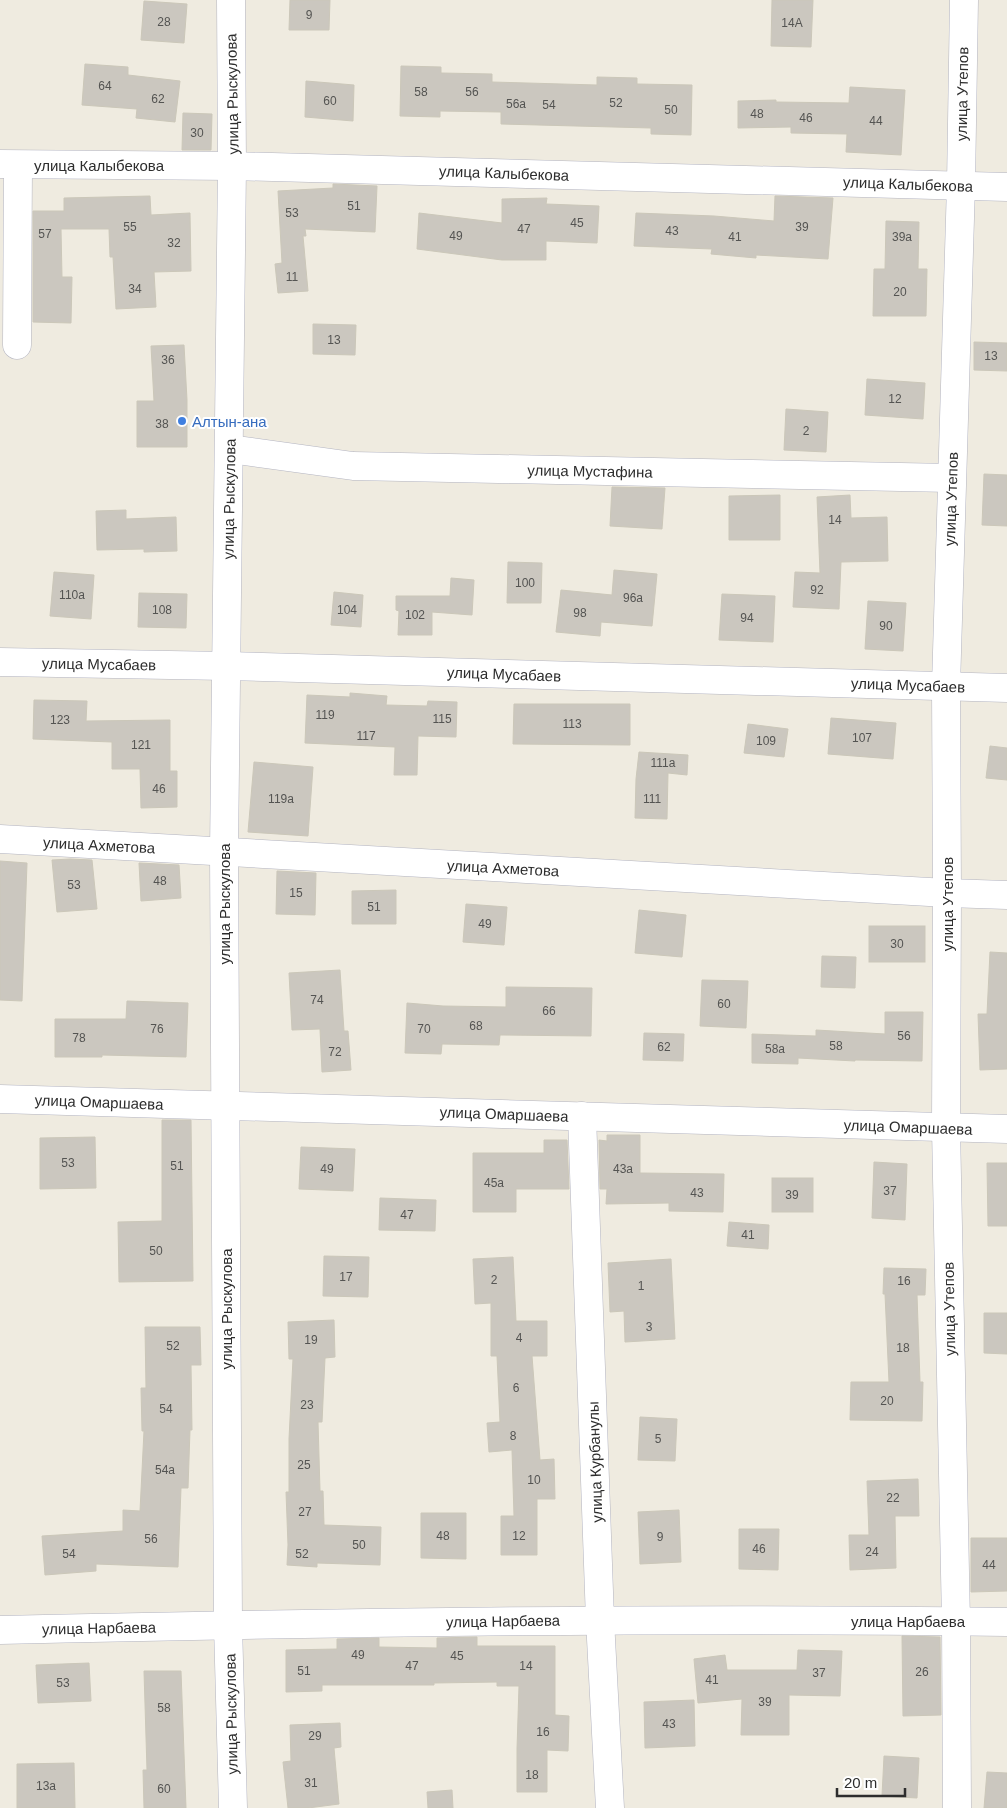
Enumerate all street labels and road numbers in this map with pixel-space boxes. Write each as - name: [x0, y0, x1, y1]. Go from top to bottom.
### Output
- street label: улица Рыскулова: [222, 33, 242, 155]
- street label: улица Утепов: [953, 47, 971, 141]
- street label: улица Калыбекова: [34, 157, 165, 174]
- street label: улица Калыбекова: [439, 162, 570, 184]
- street label: улица Калыбекова: [843, 173, 974, 195]
- street label: улица Рыскулова: [219, 438, 239, 560]
- street label: улица Утепов: [941, 452, 961, 546]
- street label: улица Мустафина: [527, 461, 653, 481]
- street label: улица Мусабаев: [42, 655, 156, 673]
- street label: улица Мусабаев: [447, 664, 561, 684]
- street label: улица Мусабаев: [851, 675, 965, 695]
- street label: улица Ахметова: [42, 834, 156, 856]
- street label: улица Рыскулова: [216, 843, 233, 965]
- street label: улица Ахметова: [446, 857, 560, 879]
- street label: улица Утепов: [939, 857, 956, 951]
- street label: улица Омаршаева: [34, 1091, 164, 1113]
- street label: улица Омаршаева: [439, 1103, 569, 1125]
- street label: улица Омаршаева: [843, 1116, 973, 1138]
- street label: улица Рыскулова: [218, 1248, 235, 1370]
- street label: улица Утепов: [940, 1262, 958, 1356]
- street label: улица Курбанулы: [584, 1401, 606, 1523]
- street label: улица Нарбаева: [446, 1611, 561, 1630]
- street label: улица Нарбаева: [851, 1613, 966, 1630]
- street label: улица Нарбаева: [42, 1618, 157, 1637]
- street label: улица Рыскулова: [221, 1653, 241, 1775]

